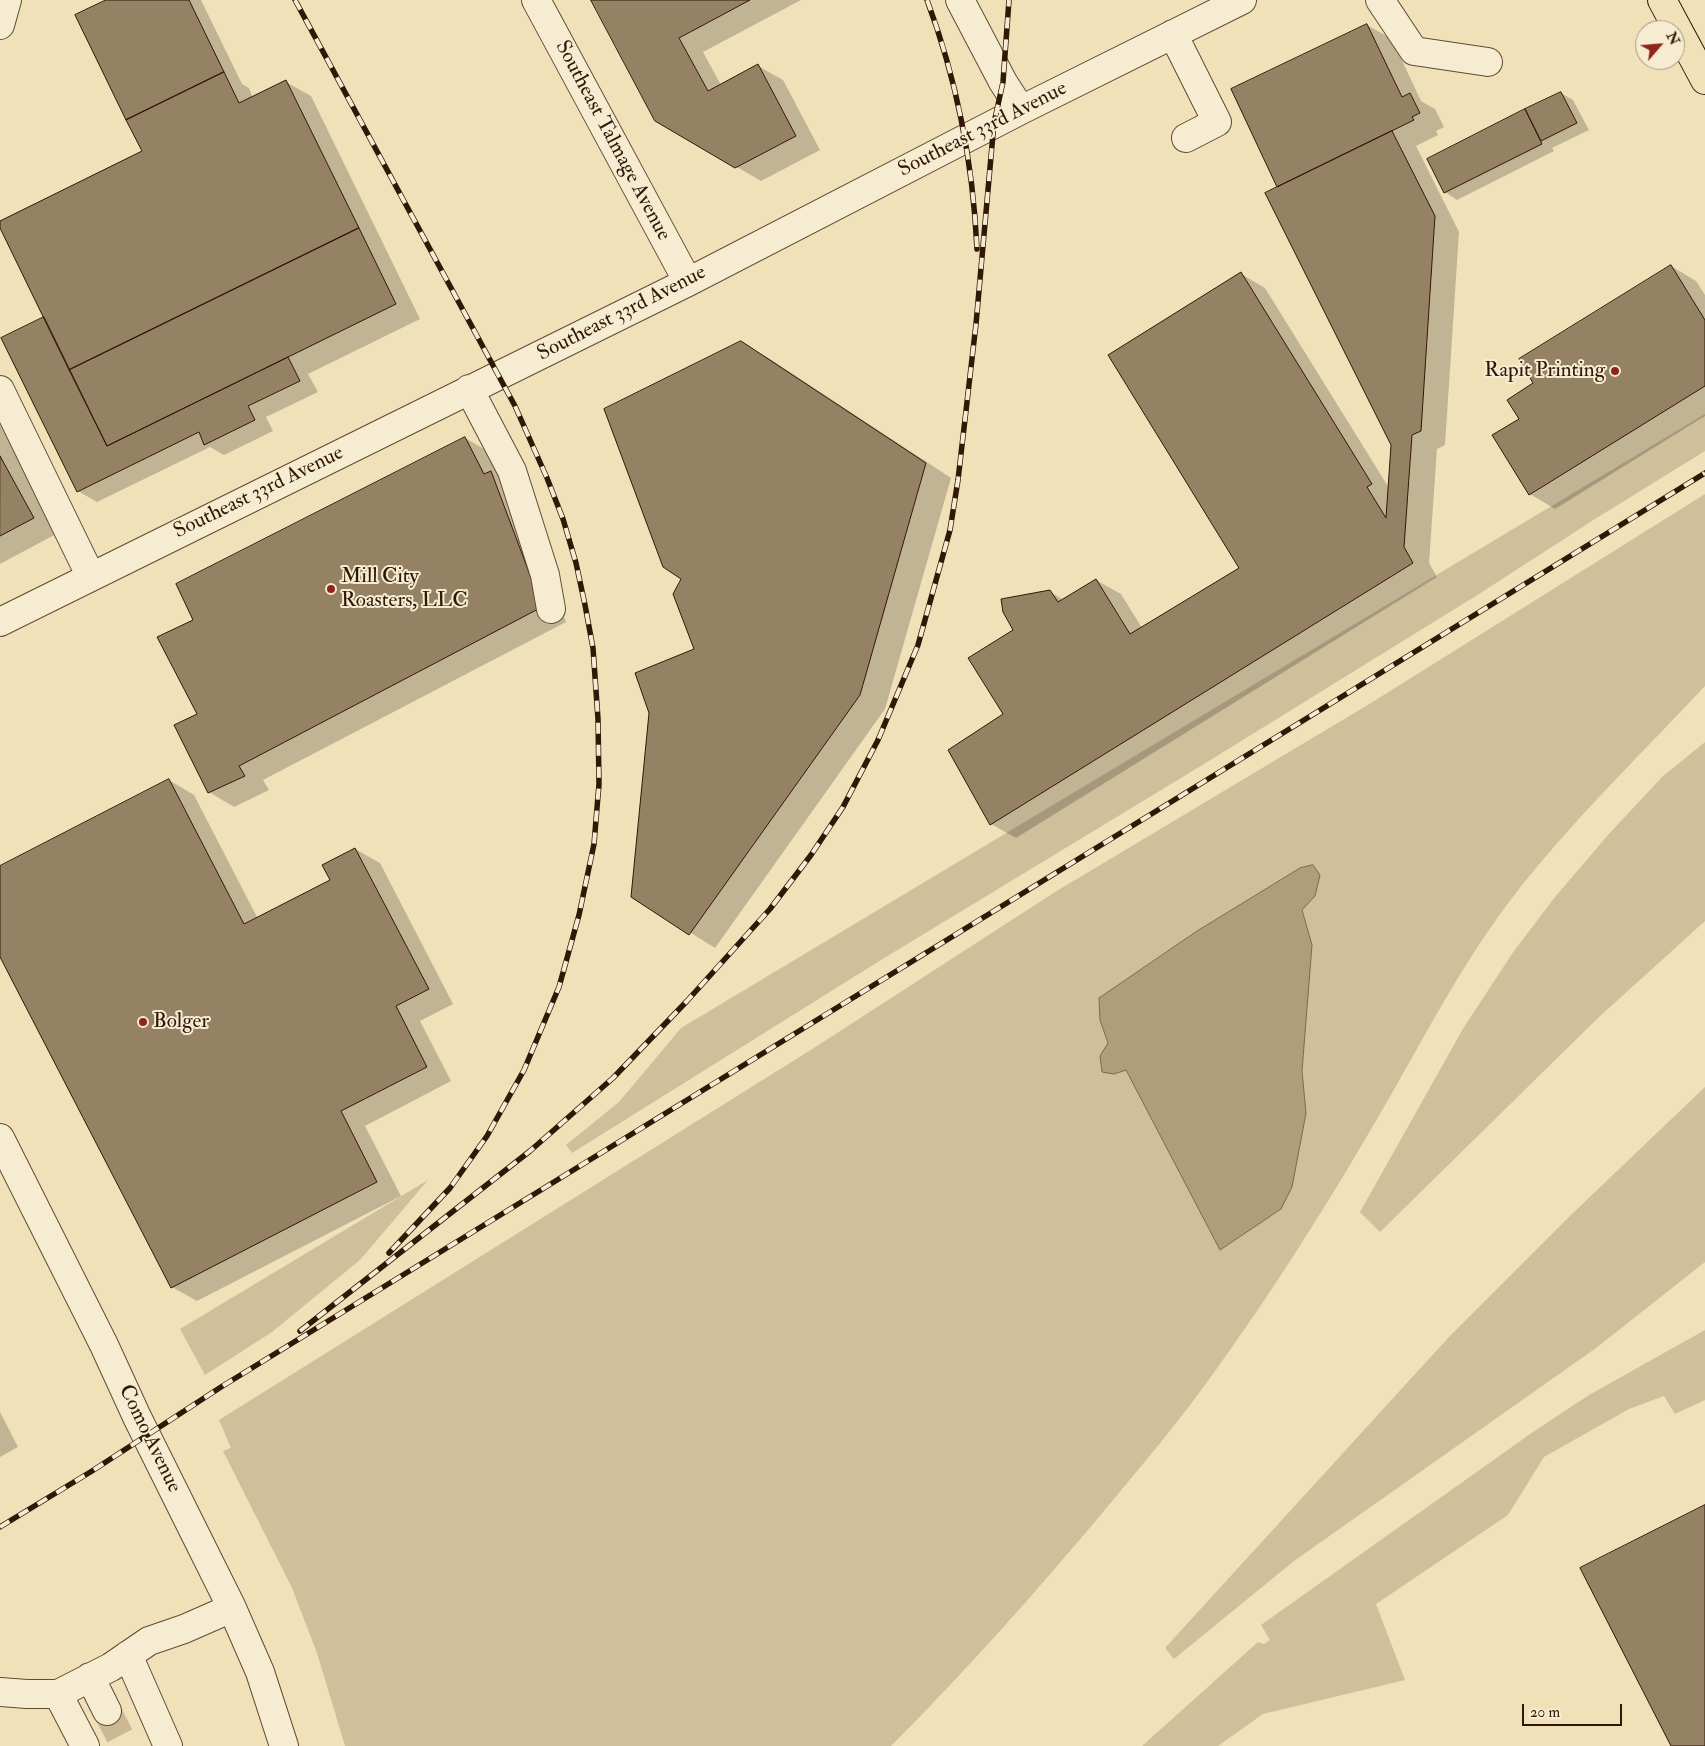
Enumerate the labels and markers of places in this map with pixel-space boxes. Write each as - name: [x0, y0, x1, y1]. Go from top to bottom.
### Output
- place label: Rapit Printing: [1484, 358, 1605, 384]
- marker: Rapit Printing: [1609, 365, 1621, 377]
- place label: Mill City Roasters, LLC: [341, 564, 468, 614]
- marker: Mill City Roasters, LLC: [325, 583, 337, 595]
- place label: Bolger: [153, 1009, 209, 1035]
- marker: Bolger: [137, 1016, 149, 1028]

